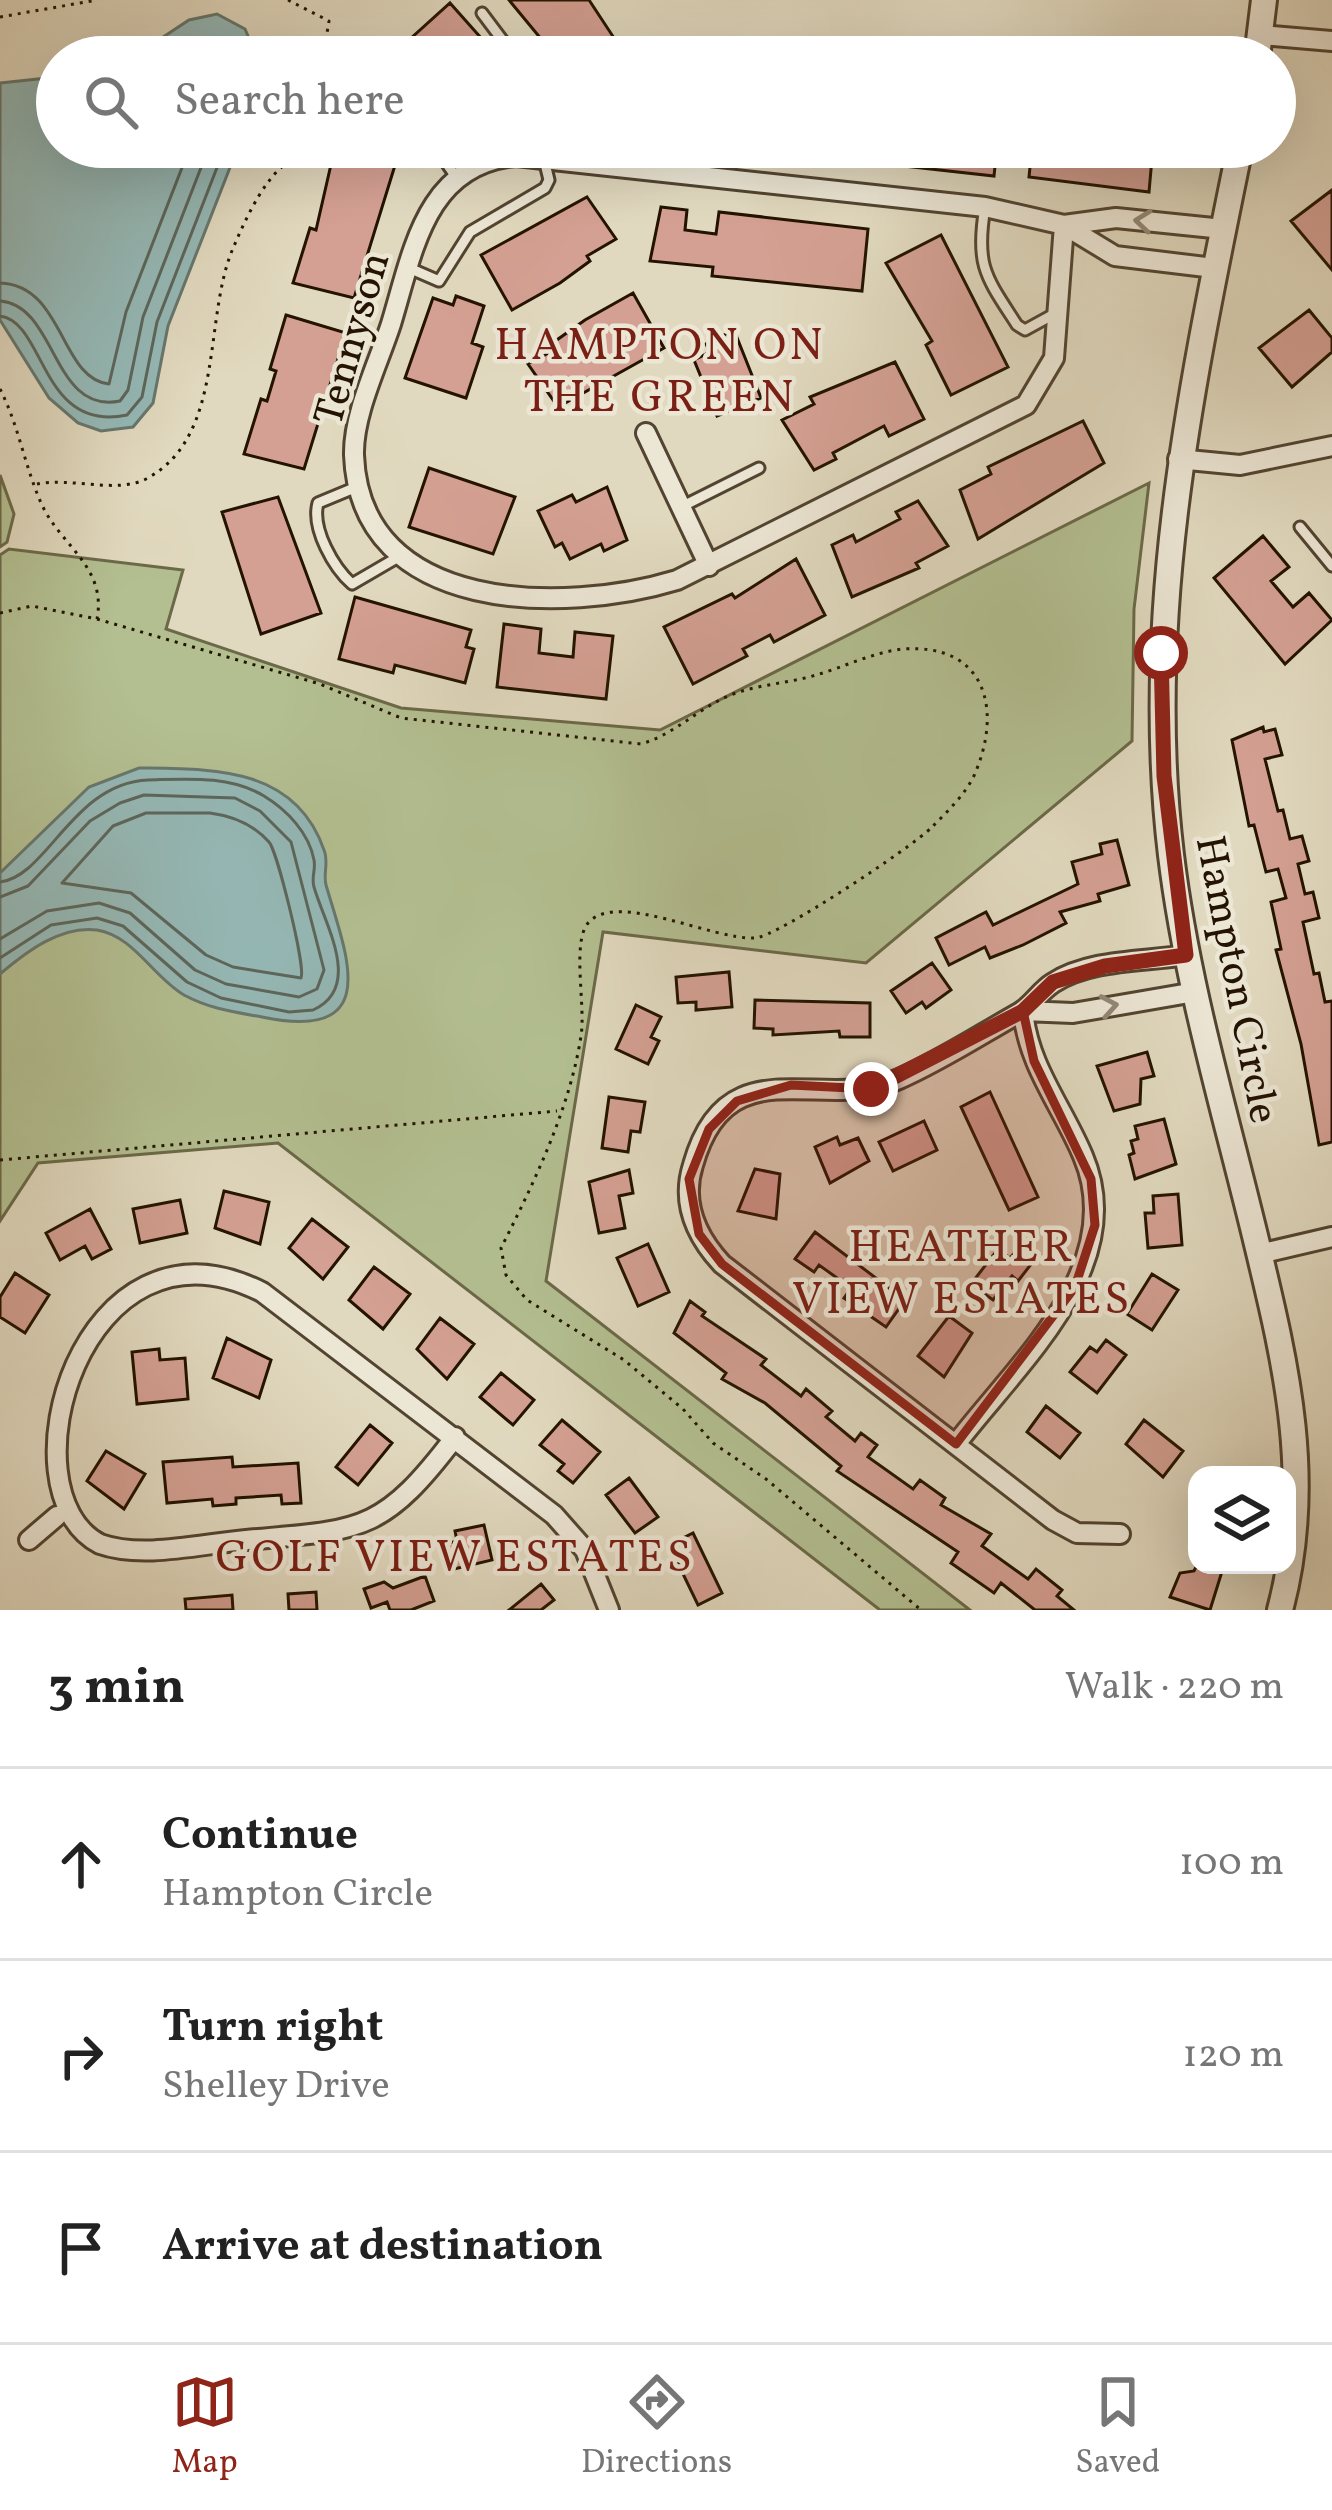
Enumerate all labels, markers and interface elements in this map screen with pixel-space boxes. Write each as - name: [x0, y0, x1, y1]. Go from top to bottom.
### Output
- search box: [36, 36, 1296, 168]
- icon: search: [78, 69, 144, 135]
- text: Search here: [174, 71, 405, 134]
- one-way arrow: [1134, 209, 1153, 234]
- street label: Tennyson: [301, 245, 407, 433]
- district label: HAMPTON ON THE GREEN: [494, 316, 826, 431]
- route start: [1134, 626, 1188, 680]
- street label: Hampton Circle: [1178, 831, 1291, 1129]
- one-way arrow: [1098, 994, 1118, 1019]
- route end: [844, 1062, 898, 1116]
- district label: HEATHER VIEW ESTATES: [792, 1218, 1132, 1333]
- map controls: [1188, 1466, 1296, 1574]
- button: layers: [1188, 1466, 1296, 1574]
- district label: GOLF VIEW ESTATES: [216, 1528, 695, 1591]
- text: 3 min: [48, 1653, 185, 1724]
- text: Walk · 220 m: [1065, 1661, 1284, 1715]
- text: Continue: [162, 1805, 358, 1868]
- icon: ahead: [48, 1831, 114, 1897]
- text: 100 m: [1179, 1837, 1284, 1891]
- text: Hampton Circle: [162, 1868, 433, 1922]
- text: Turn right: [162, 1997, 383, 2060]
- icon: right: [48, 2023, 114, 2089]
- text: 120 m: [1183, 2029, 1284, 2083]
- text: Shelley Drive: [162, 2060, 390, 2114]
- icon: arrive: [48, 2215, 114, 2281]
- text: Arrive at destination: [162, 2216, 603, 2279]
- tab: Map: [172, 2369, 238, 2487]
- tab: Directions: [581, 2369, 732, 2487]
- tab: Saved: [1075, 2369, 1160, 2487]

